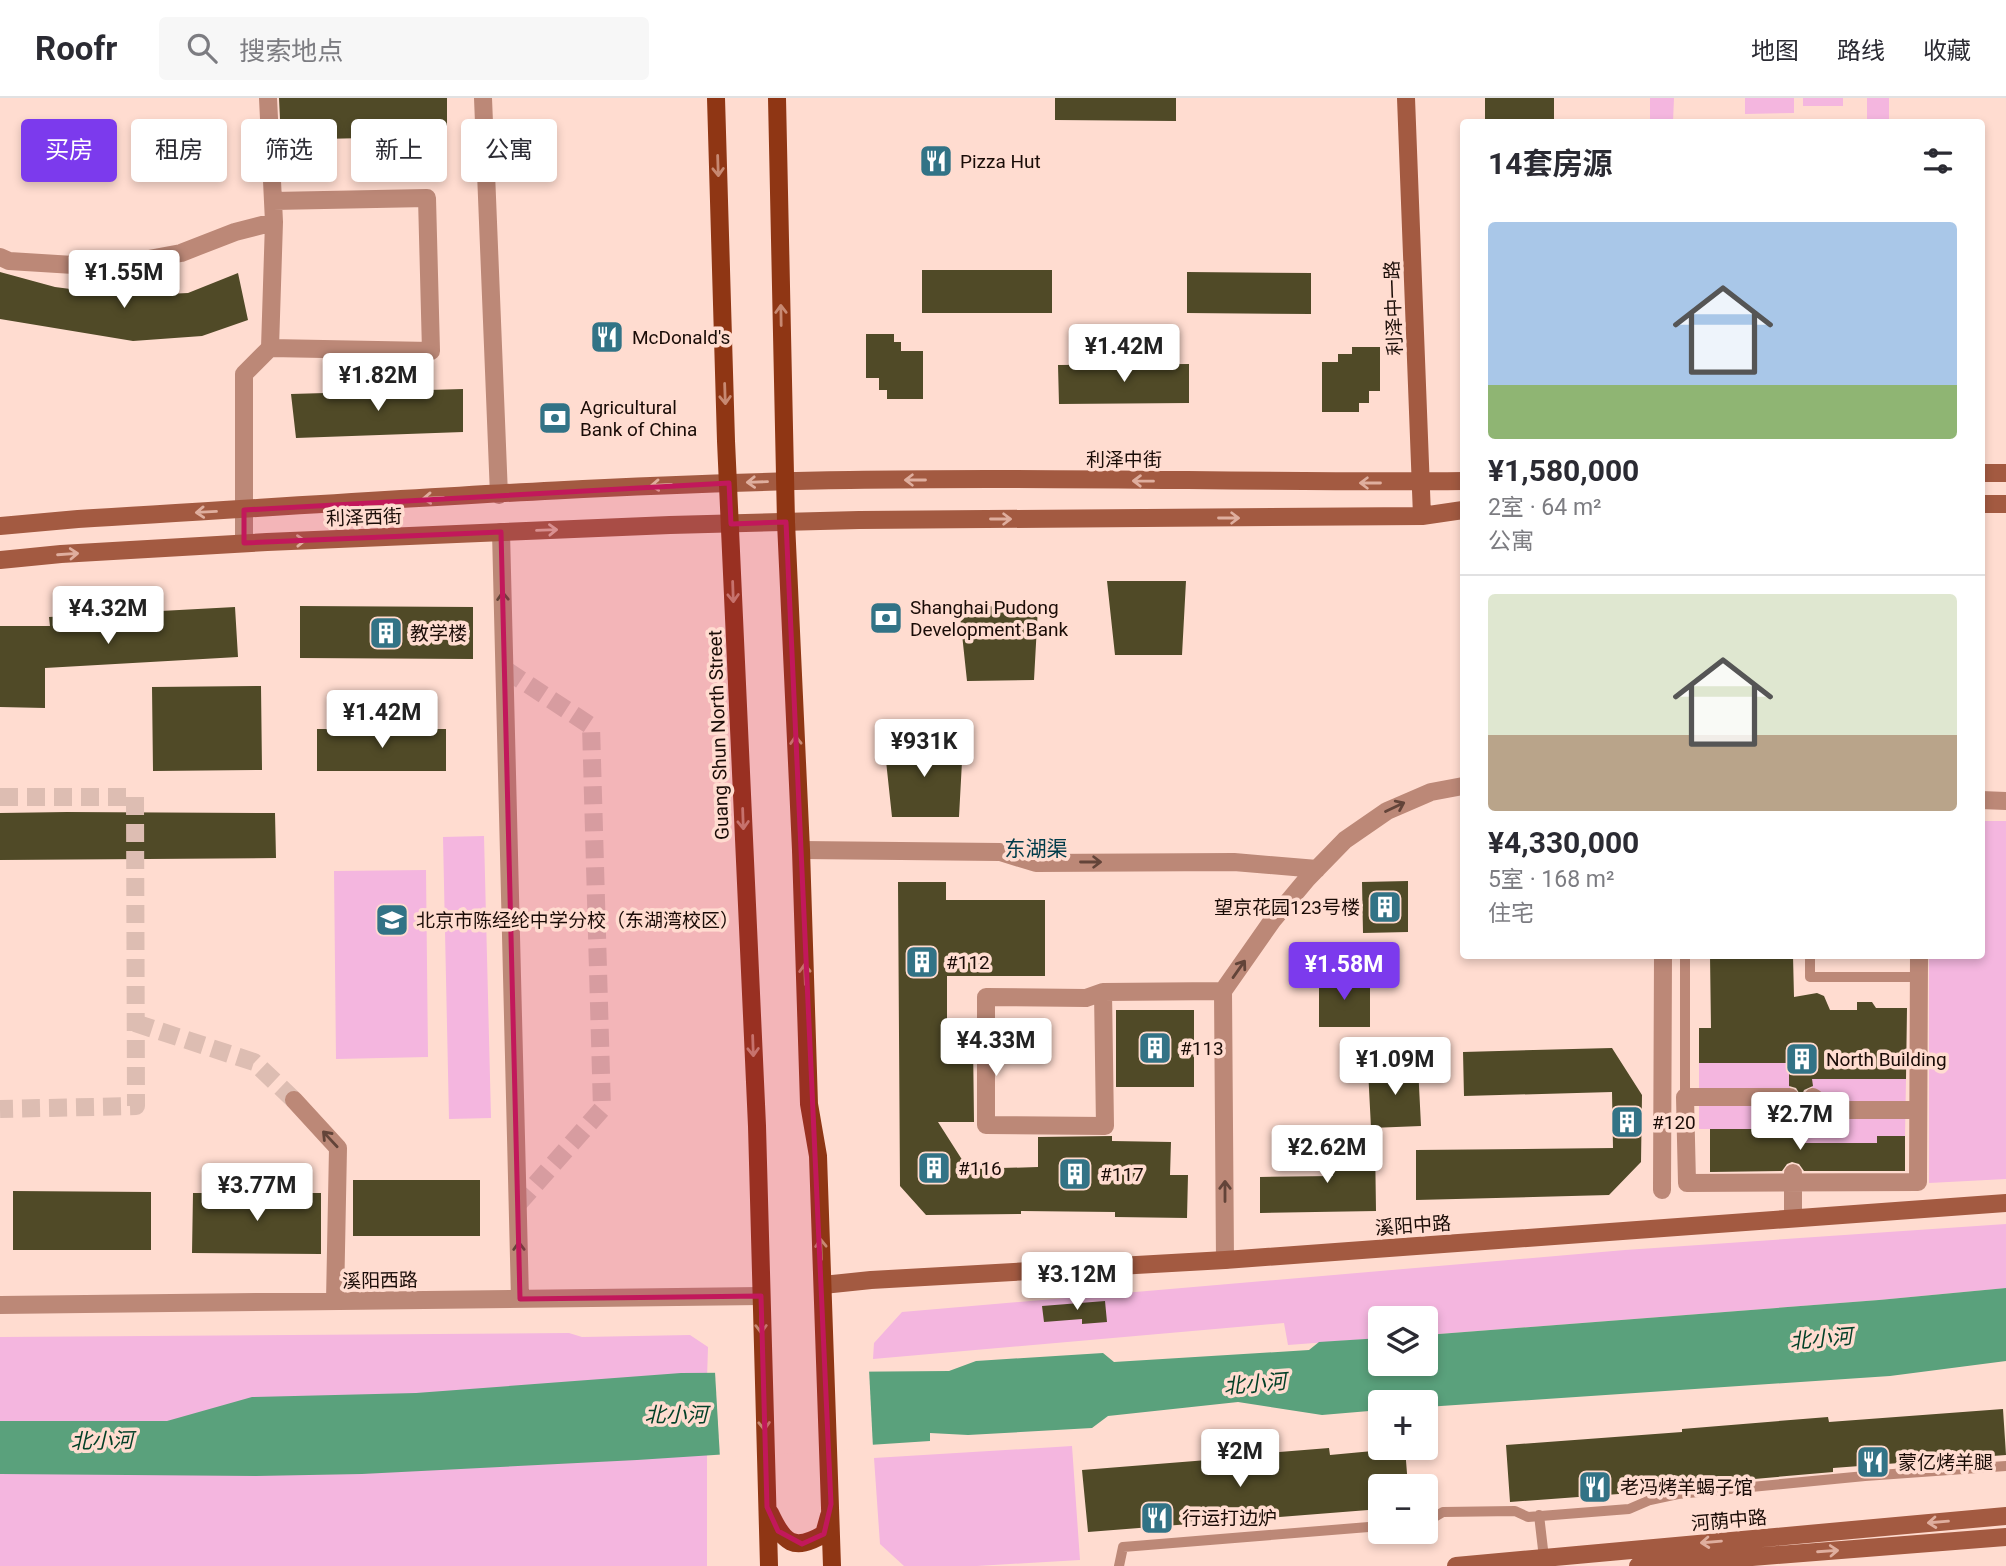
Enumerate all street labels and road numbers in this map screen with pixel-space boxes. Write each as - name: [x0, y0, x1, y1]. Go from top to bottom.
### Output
- street label: 利泽中一路: [1380, 260, 1407, 356]
- street label: 利泽中街: [1086, 448, 1162, 471]
- street label: 利泽西街: [326, 505, 402, 530]
- street label: Guang Shun North Street: [703, 630, 734, 840]
- street label: 溪阳中路: [1374, 1211, 1452, 1240]
- street label: 溪阳西路: [342, 1268, 418, 1293]
- street label: 河荫中路: [1690, 1506, 1768, 1535]

